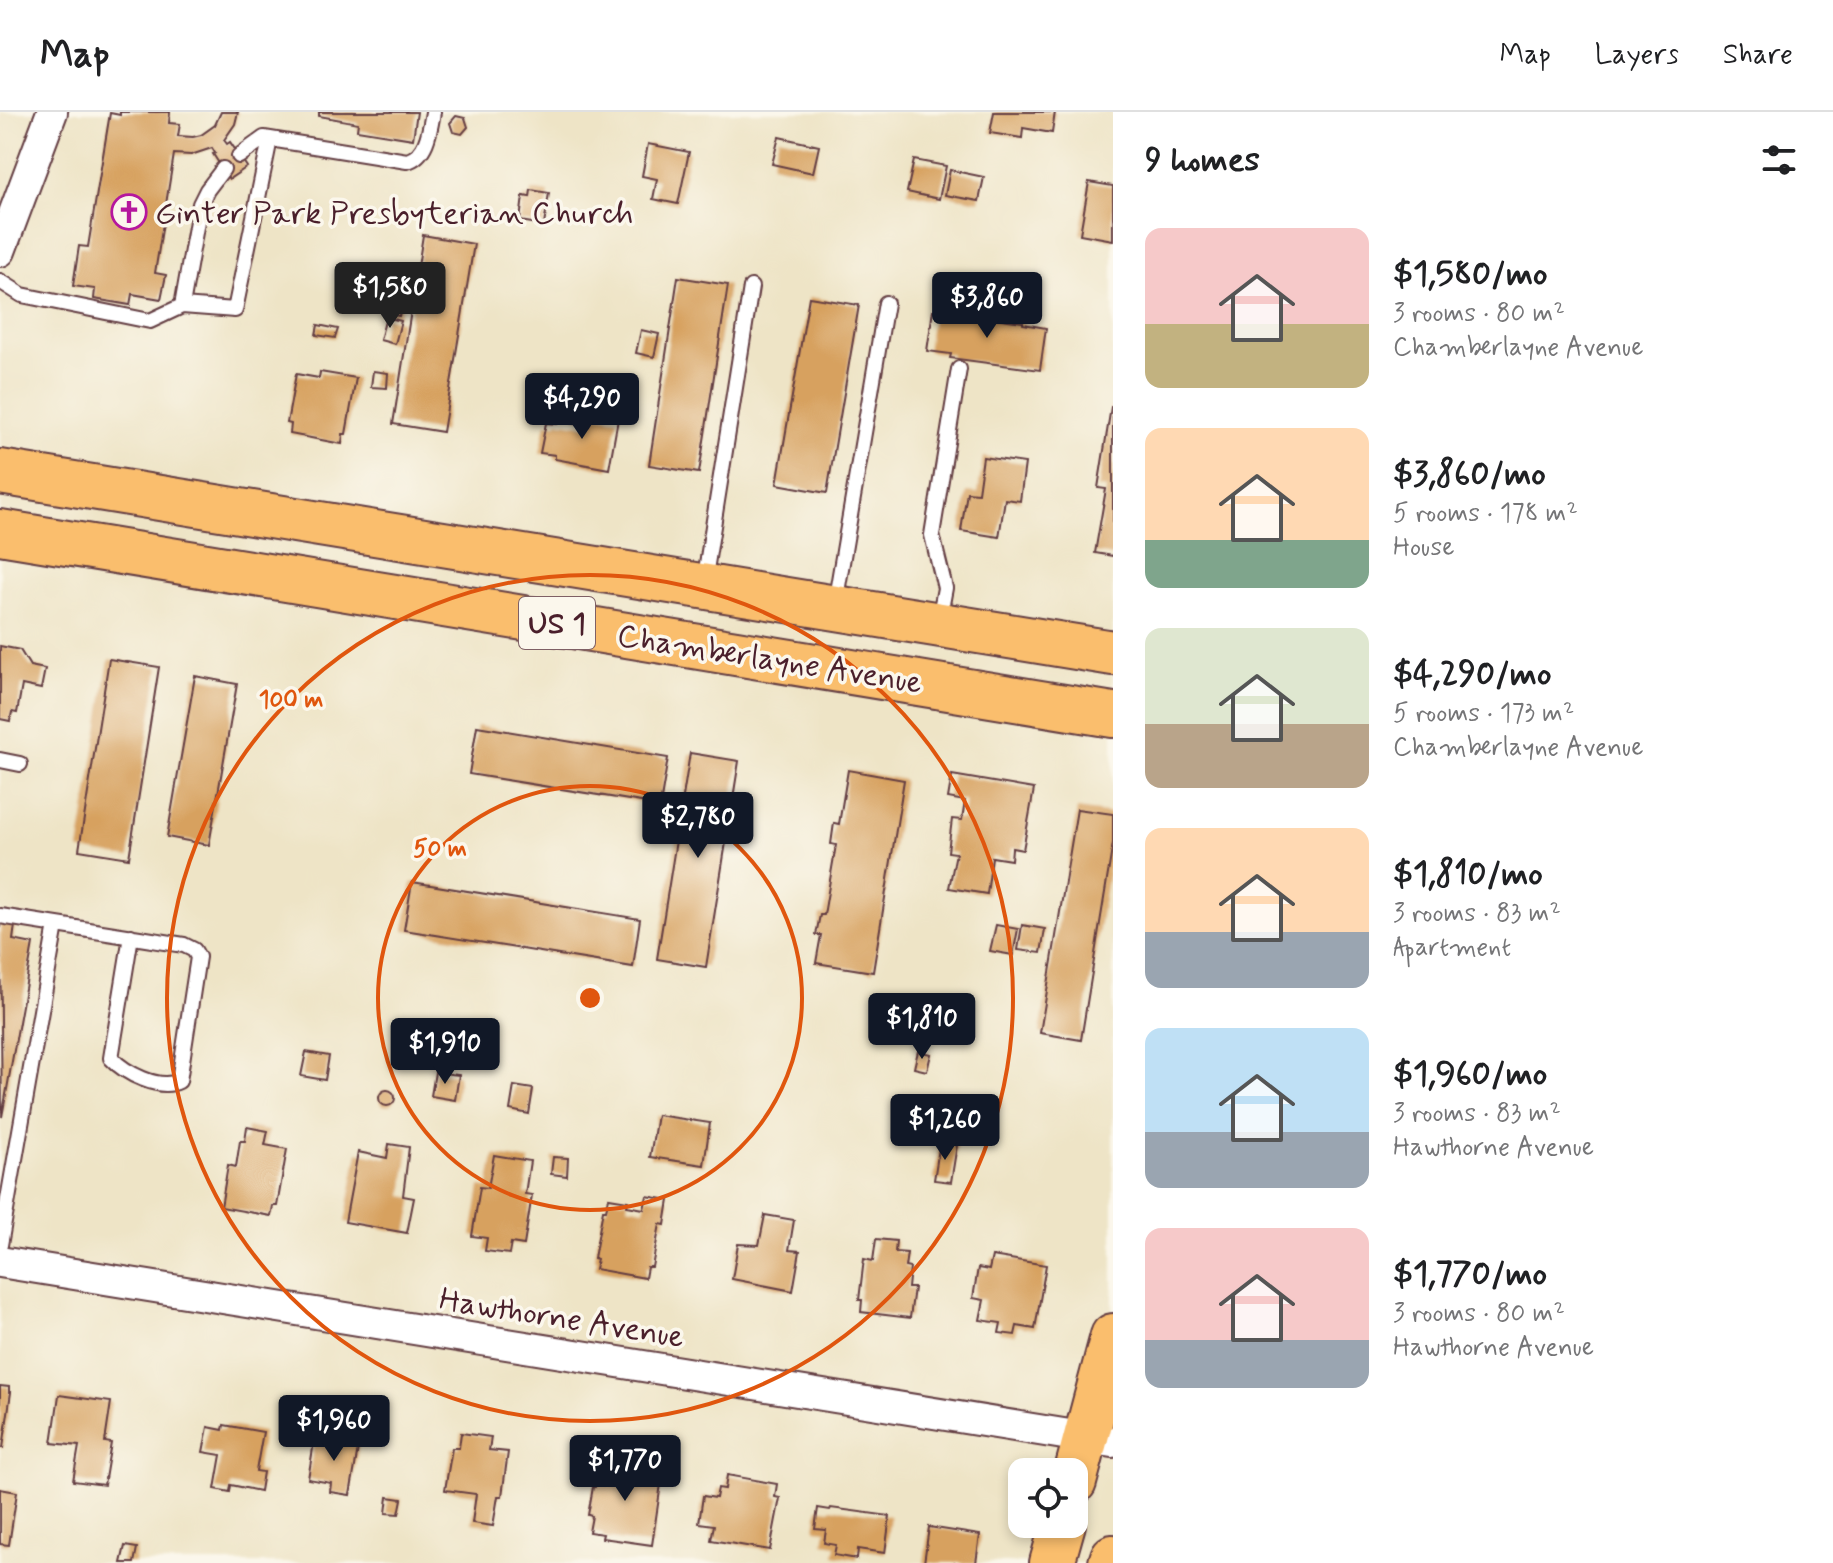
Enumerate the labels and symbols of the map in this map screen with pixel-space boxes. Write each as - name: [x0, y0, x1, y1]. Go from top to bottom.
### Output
- church icon: Ginter Park Presbyterian Church: [110, 193, 148, 231]
- place label: Ginter Park Presbyterian Church: [155, 193, 633, 235]
- pin: $1,580: [325, 262, 455, 330]
- pin: $3,860: [922, 272, 1052, 340]
- pin: $4,290: [517, 373, 647, 441]
- road number: US 1: [519, 597, 595, 649]
- street label: Chamberlayne Avenue: [614, 615, 925, 705]
- text: 100 m: [259, 685, 323, 716]
- pin: $2,780: [633, 792, 763, 860]
- text: 50 m: [413, 834, 467, 865]
- centre of rings: [576, 984, 604, 1012]
- pin: $1,810: [857, 993, 987, 1061]
- pin: $1,910: [380, 1018, 510, 1086]
- pin: $1,260: [880, 1094, 1010, 1162]
- street label: Hawthorne Avenue: [436, 1279, 687, 1359]
- pin: $1,960: [269, 1395, 399, 1463]
- pin: $1,770: [560, 1435, 690, 1503]

